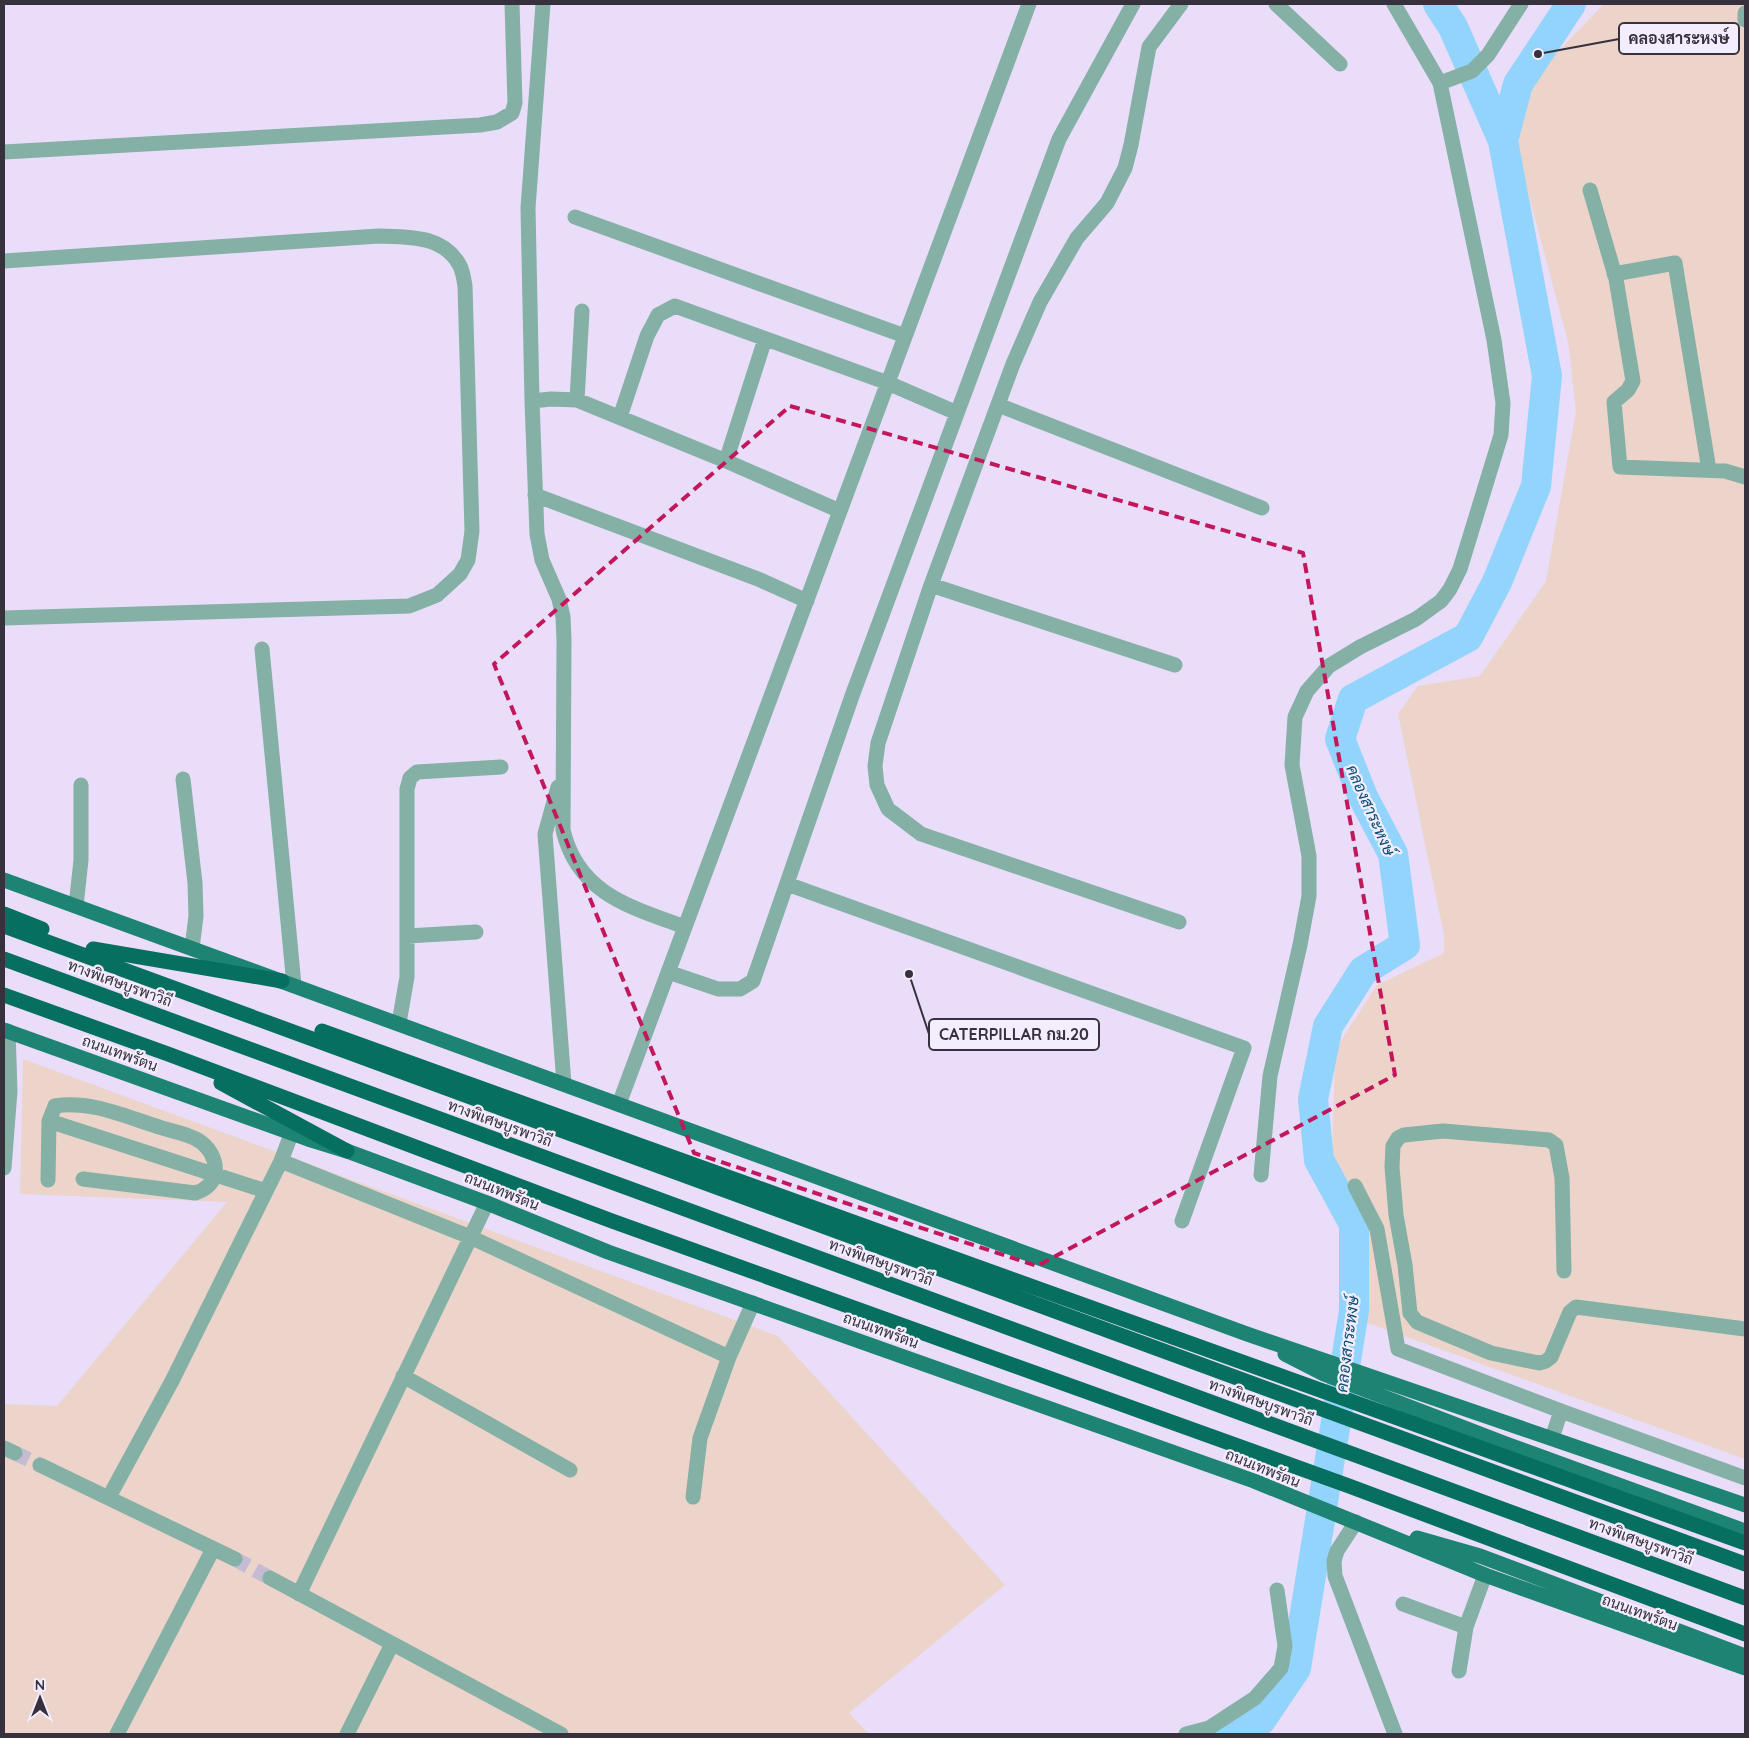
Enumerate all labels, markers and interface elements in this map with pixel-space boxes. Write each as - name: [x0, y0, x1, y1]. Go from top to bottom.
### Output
- callout: คลองสาระหงษ์: [1619, 23, 1739, 54]
- text: คลองสาระหงษ์: [1629, 27, 1730, 48]
- water label: คลองสาระหงษ์: [1342, 761, 1402, 860]
- street label: ทางพิเศษบูรพาวิถี: [65, 955, 175, 1012]
- callout: CATERPILLAR กม.20: [929, 1019, 1099, 1050]
- text: CATERPILLAR กม.20: [939, 1024, 1089, 1044]
- street label: ถนนเทพรัตน: [80, 1031, 160, 1075]
- street label: ทางพิเศษบูรพาวิถี: [445, 1095, 555, 1152]
- street label: ถนนเทพรัตน: [462, 1167, 542, 1215]
- street label: ทางพิเศษบูรพาวิถี: [826, 1234, 936, 1291]
- water label: คลองสาระหงษ์: [1329, 1293, 1363, 1393]
- street label: ถนนเทพรัตน: [841, 1308, 921, 1352]
- street label: ทางพิเศษบูรพาวิถี: [1206, 1374, 1316, 1431]
- street label: ถนนเทพรัตน: [1223, 1444, 1303, 1492]
- street label: ทางพิเศษบูรพาวิถี: [1586, 1513, 1696, 1570]
- street label: ถนนเทพรัตน: [1600, 1590, 1680, 1634]
- north arrow: [15, 1673, 65, 1723]
- text: N: [35, 1676, 45, 1694]

